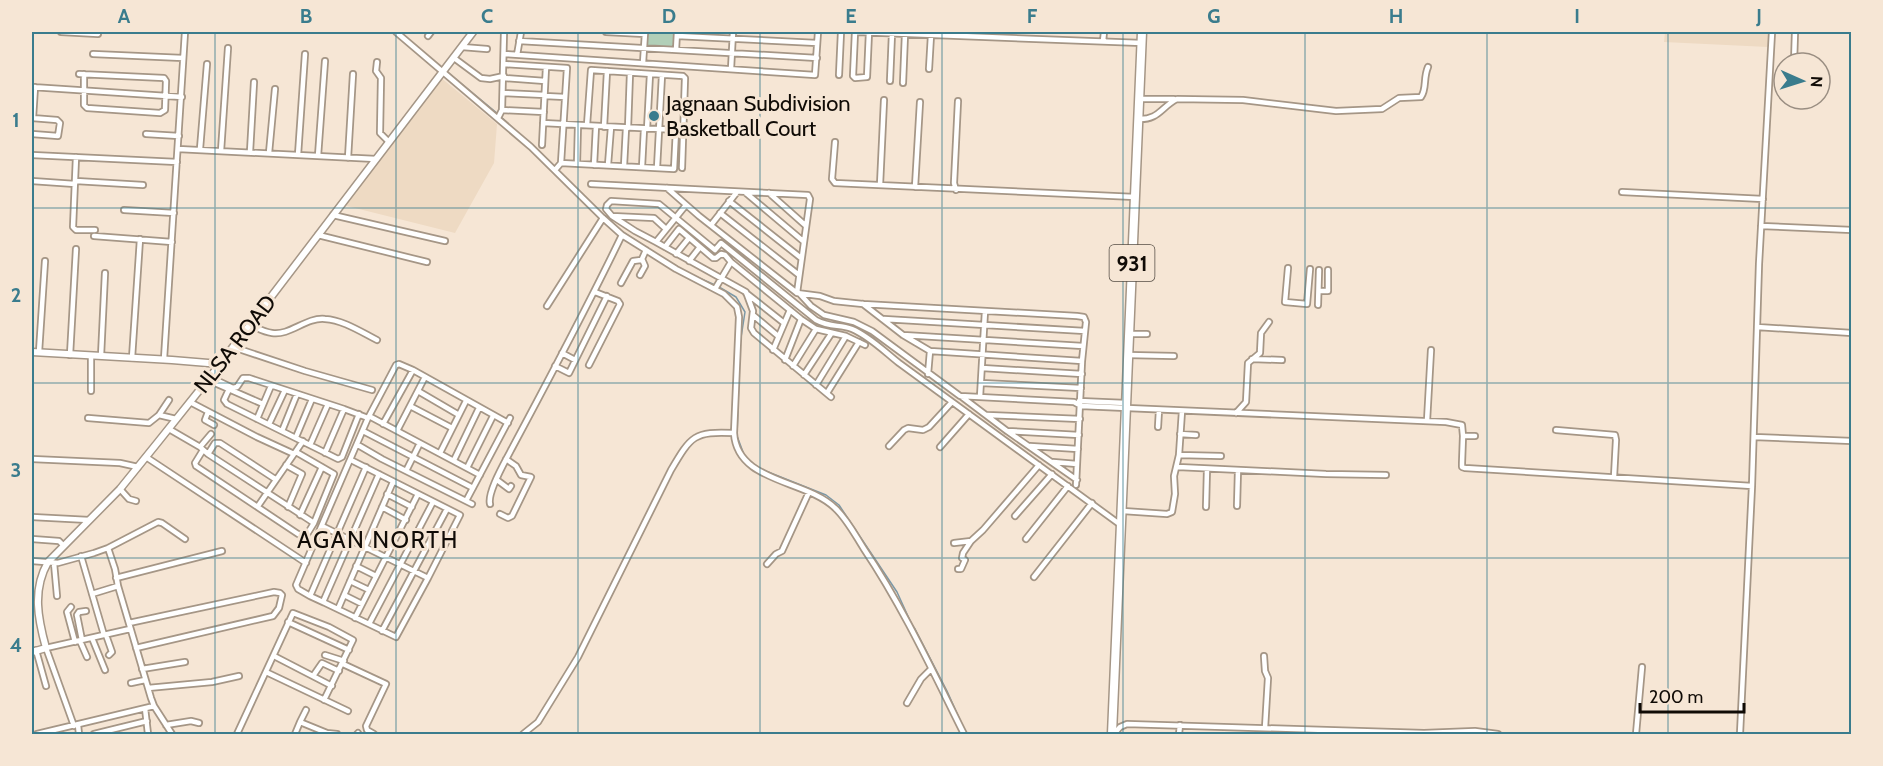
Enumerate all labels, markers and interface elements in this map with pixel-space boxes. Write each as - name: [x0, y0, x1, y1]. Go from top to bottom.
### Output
- text: A: [118, 4, 131, 28]
- text: B: [300, 4, 312, 28]
- text: C: [481, 4, 493, 28]
- text: D: [662, 4, 676, 28]
- text: E: [845, 4, 857, 28]
- text: F: [1027, 4, 1038, 28]
- text: G: [1207, 4, 1221, 28]
- text: H: [1389, 4, 1403, 28]
- text: I: [1574, 4, 1580, 28]
- text: J: [1755, 4, 1762, 28]
- north arrow: [1772, 51, 1832, 111]
- text: N: [1807, 76, 1826, 88]
- place label: Jagnaan Subdivision Basketball Court: [665, 90, 851, 142]
- text: 1: [12, 108, 20, 132]
- marker: Jagnaan Subdivision Basketball Court: [647, 109, 661, 123]
- road number: 931: [1110, 245, 1154, 281]
- text: 2: [11, 283, 21, 307]
- street label: NLSA ROAD: [188, 289, 282, 399]
- text: 3: [11, 458, 21, 482]
- district label: AGAN NORTH: [297, 525, 459, 554]
- text: 4: [10, 633, 22, 657]
- scale bar: [1640, 676, 1744, 714]
- text: 200 m: [1649, 686, 1703, 708]

